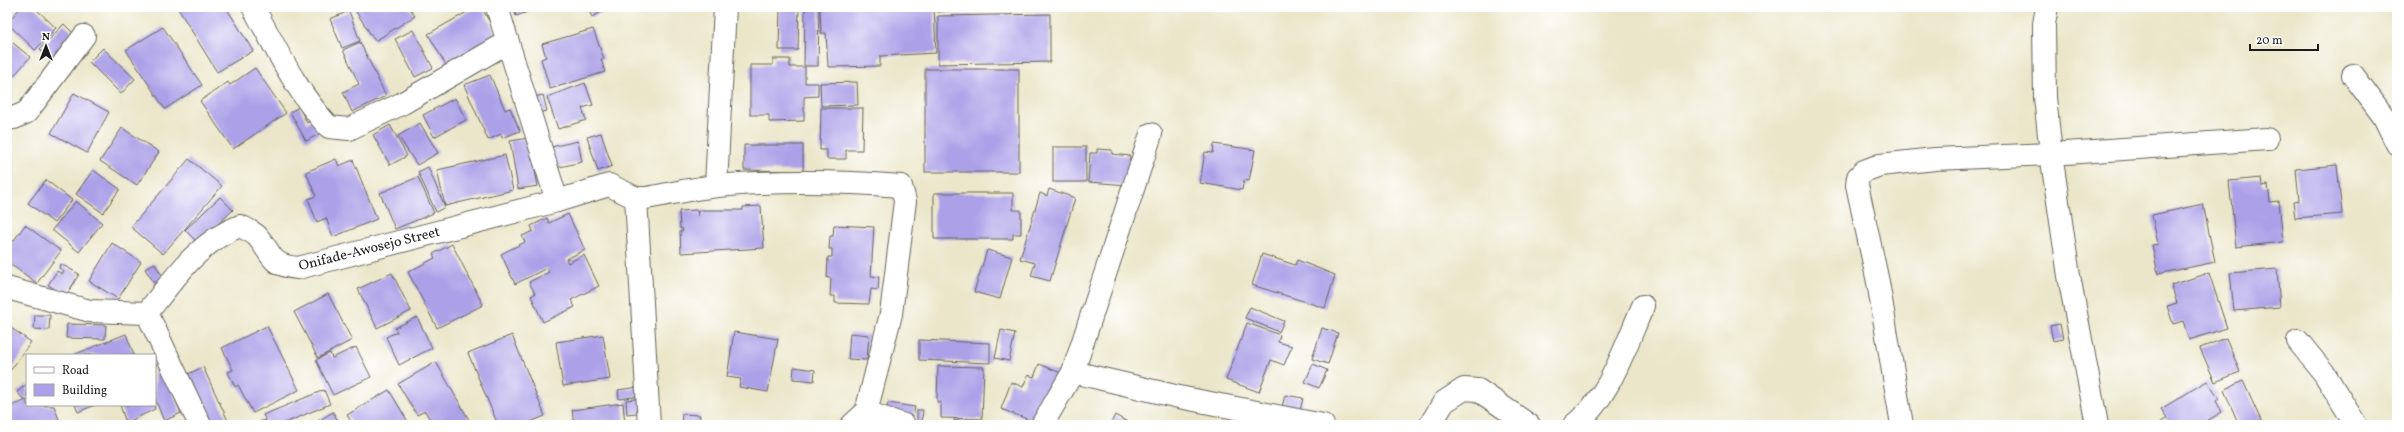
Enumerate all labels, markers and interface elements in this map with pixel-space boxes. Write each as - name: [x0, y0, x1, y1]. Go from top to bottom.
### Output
- north arrow: [26, 26, 66, 66]
- scale bar: [2250, 26, 2318, 52]
- text: N: [42, 30, 50, 45]
- text: 20 m: [2256, 33, 2283, 49]
- street label: Onifade-Awosejo Street: [297, 223, 442, 276]
- legend: [26, 354, 156, 406]
- text: Road: [62, 363, 89, 379]
- text: Building: [62, 383, 107, 399]

